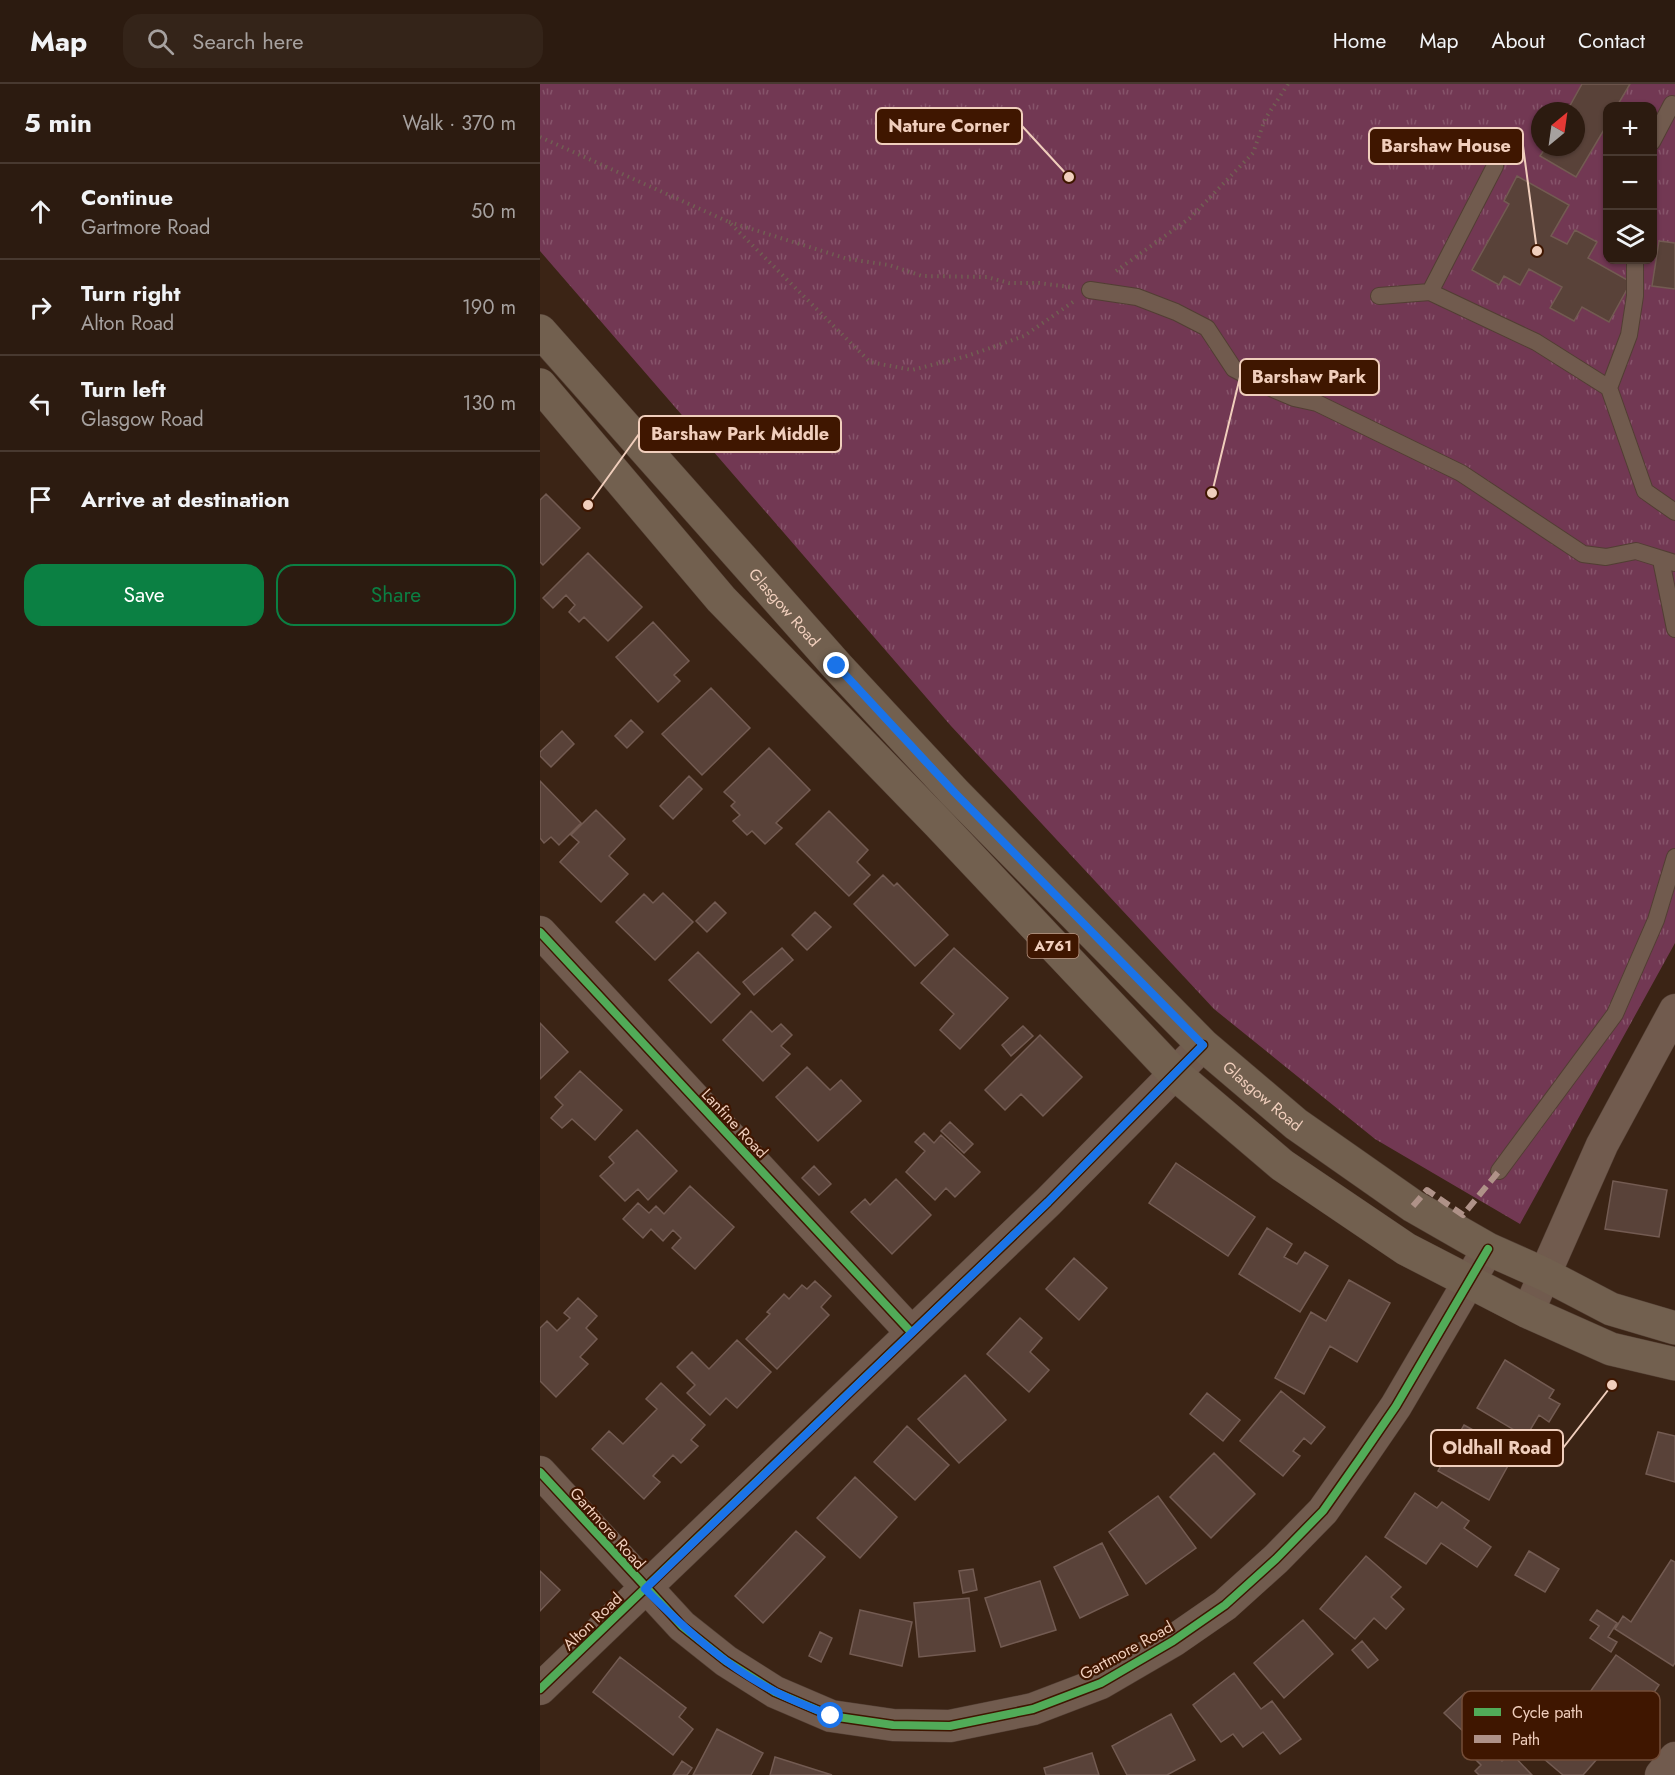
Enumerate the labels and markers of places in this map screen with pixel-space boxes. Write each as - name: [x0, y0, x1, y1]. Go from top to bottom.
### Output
- callout: Nature Corner: [876, 108, 1022, 144]
- callout: Barshaw House: [1369, 128, 1523, 164]
- callout: Barshaw Park: [1240, 359, 1379, 395]
- callout: Barshaw Park Middle: [639, 416, 841, 452]
- callout: Oldhall Road: [1431, 1430, 1563, 1466]

